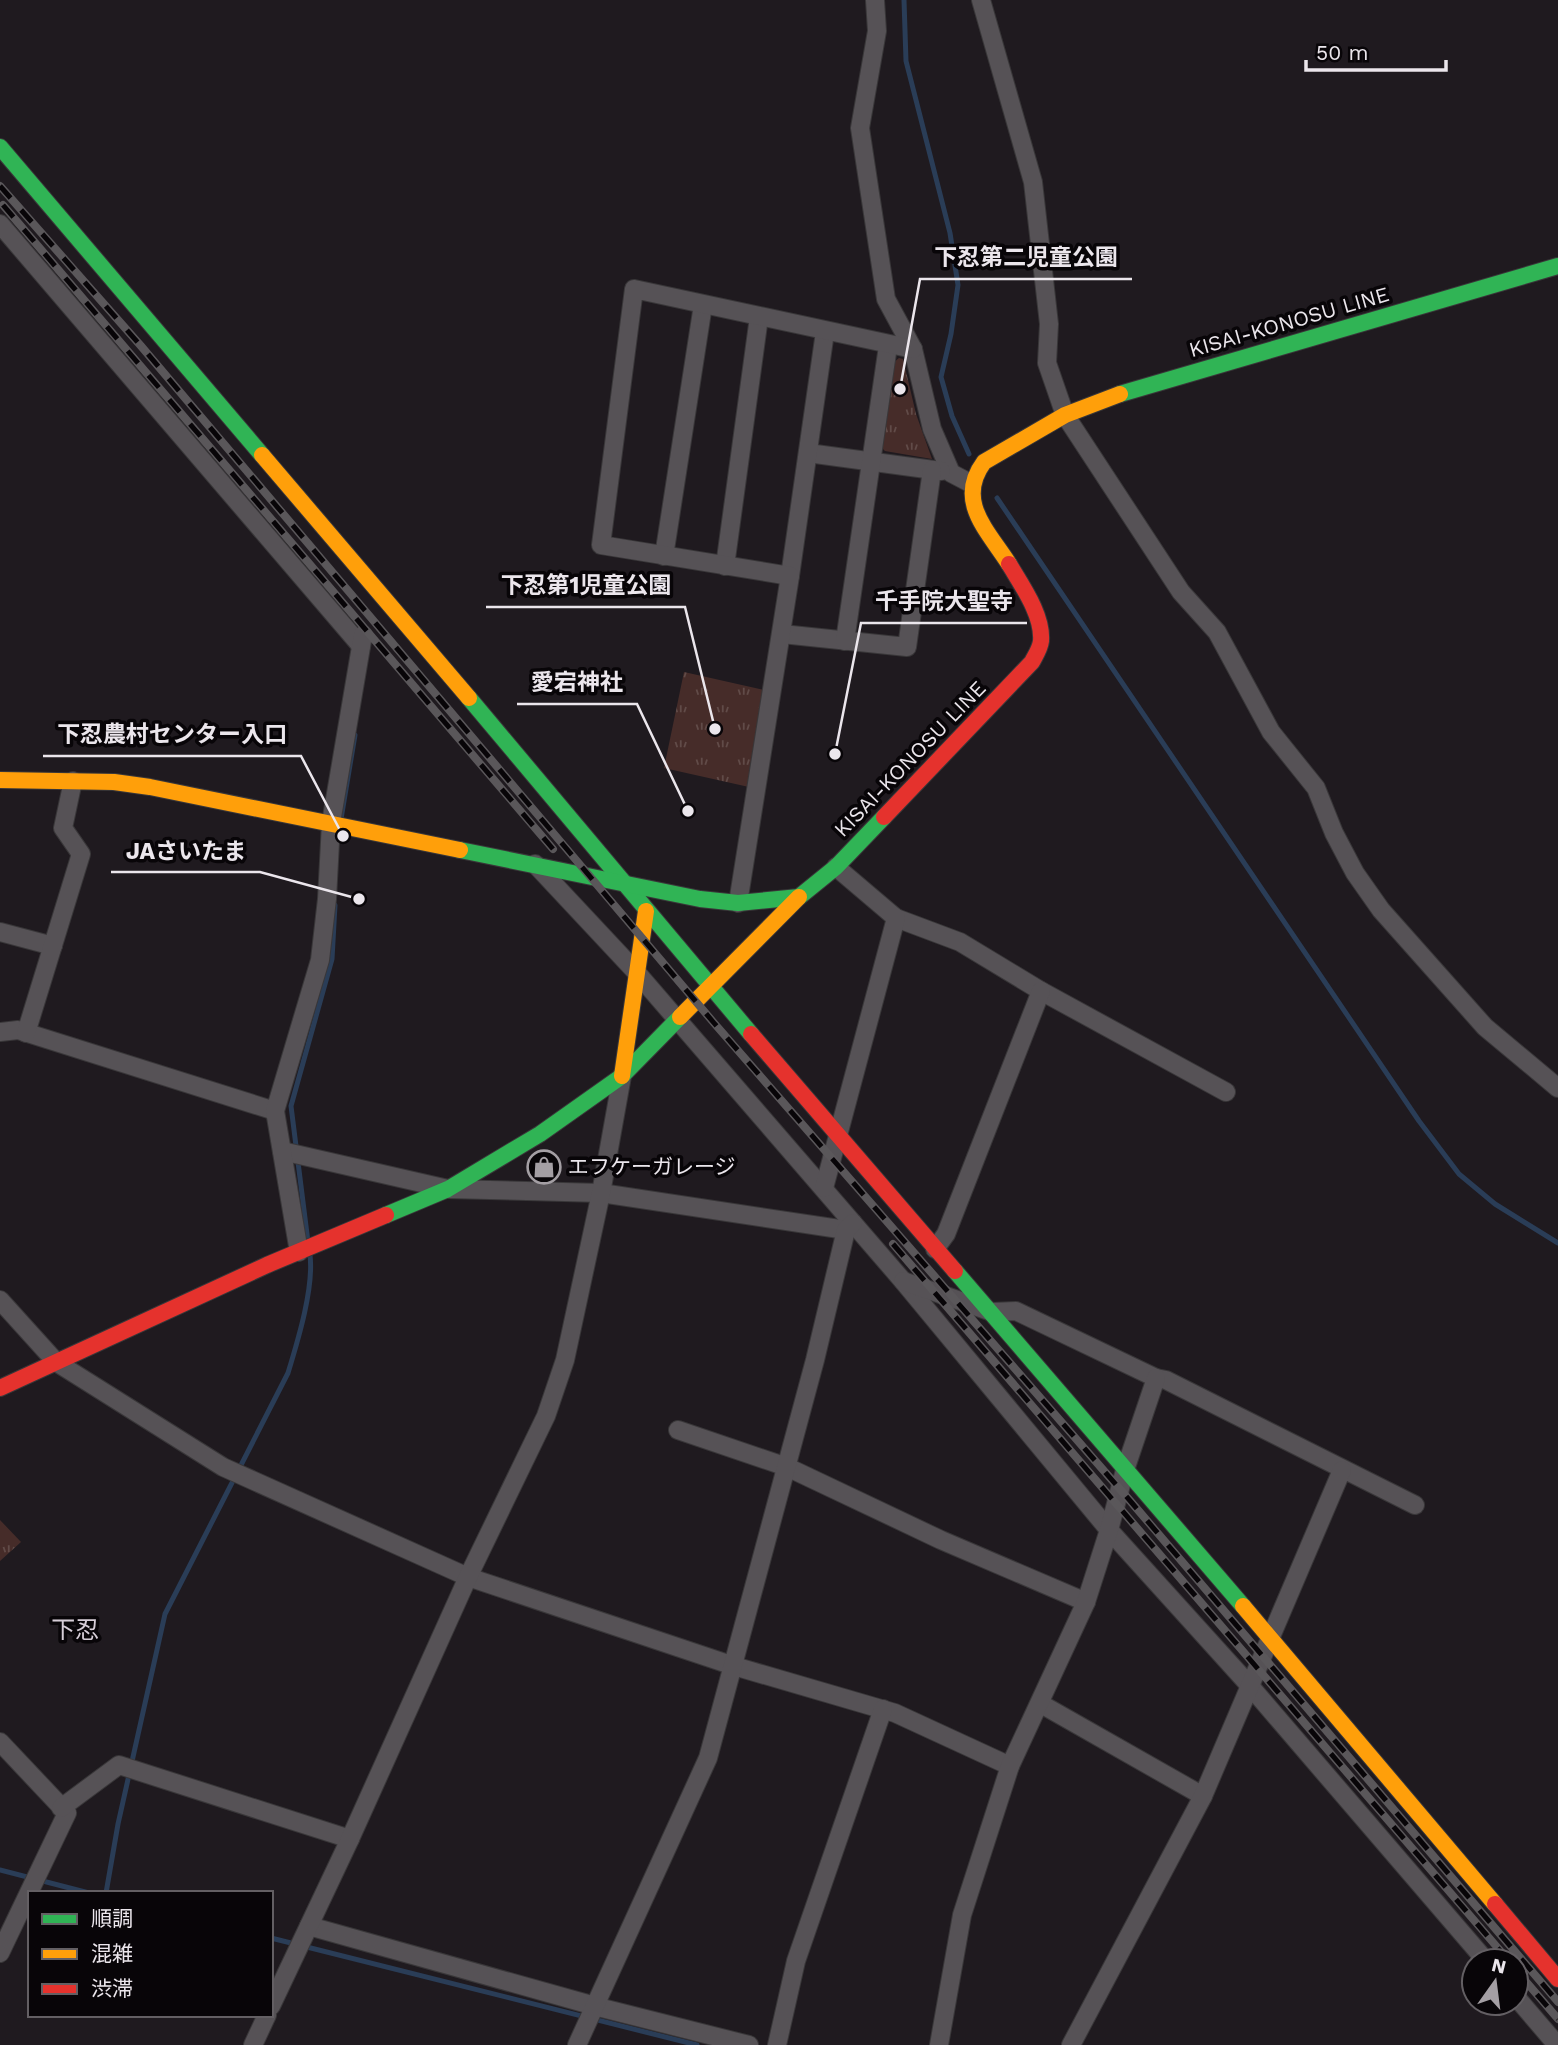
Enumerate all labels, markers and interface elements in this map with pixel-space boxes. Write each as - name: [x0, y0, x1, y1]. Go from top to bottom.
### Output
- scale bar: [1306, 28, 1446, 72]
- text: 50 m: [1316, 40, 1368, 65]
- callout: 下忍第二児童公園: [920, 235, 1132, 279]
- text: 下忍第二児童公園: [934, 244, 1118, 271]
- street label: KISAI-KONOSU LINE: [1186, 281, 1392, 362]
- callout: 下忍第1児童公園: [486, 563, 685, 607]
- text: 下忍第1児童公園: [501, 572, 671, 599]
- callout: 千手院大聖寺: [861, 579, 1027, 623]
- text: 千手院大聖寺: [875, 588, 1013, 615]
- callout: 愛宕神社: [517, 660, 637, 704]
- text: 愛宕神社: [531, 669, 623, 696]
- street label: KISAI-KONOSU LINE: [829, 675, 991, 842]
- callout: 下忍農村センター入口: [43, 712, 301, 756]
- text: 下忍農村センター入口: [57, 721, 287, 748]
- callout: JAさいたま: [111, 828, 260, 872]
- text: JAさいたま: [126, 838, 246, 865]
- shop icon: エフケーガレージ: [525, 1148, 563, 1186]
- place label: エフケーガレージ: [568, 1154, 736, 1179]
- district label: 下忍: [51, 1616, 99, 1644]
- legend: [28, 1891, 273, 2017]
- text: 順調: [91, 1906, 133, 1931]
- text: 混雑: [91, 1941, 133, 1966]
- north arrow: [1460, 1947, 1530, 2017]
- text: N: [1489, 1953, 1509, 1979]
- text: 渋滞: [91, 1976, 133, 2001]

